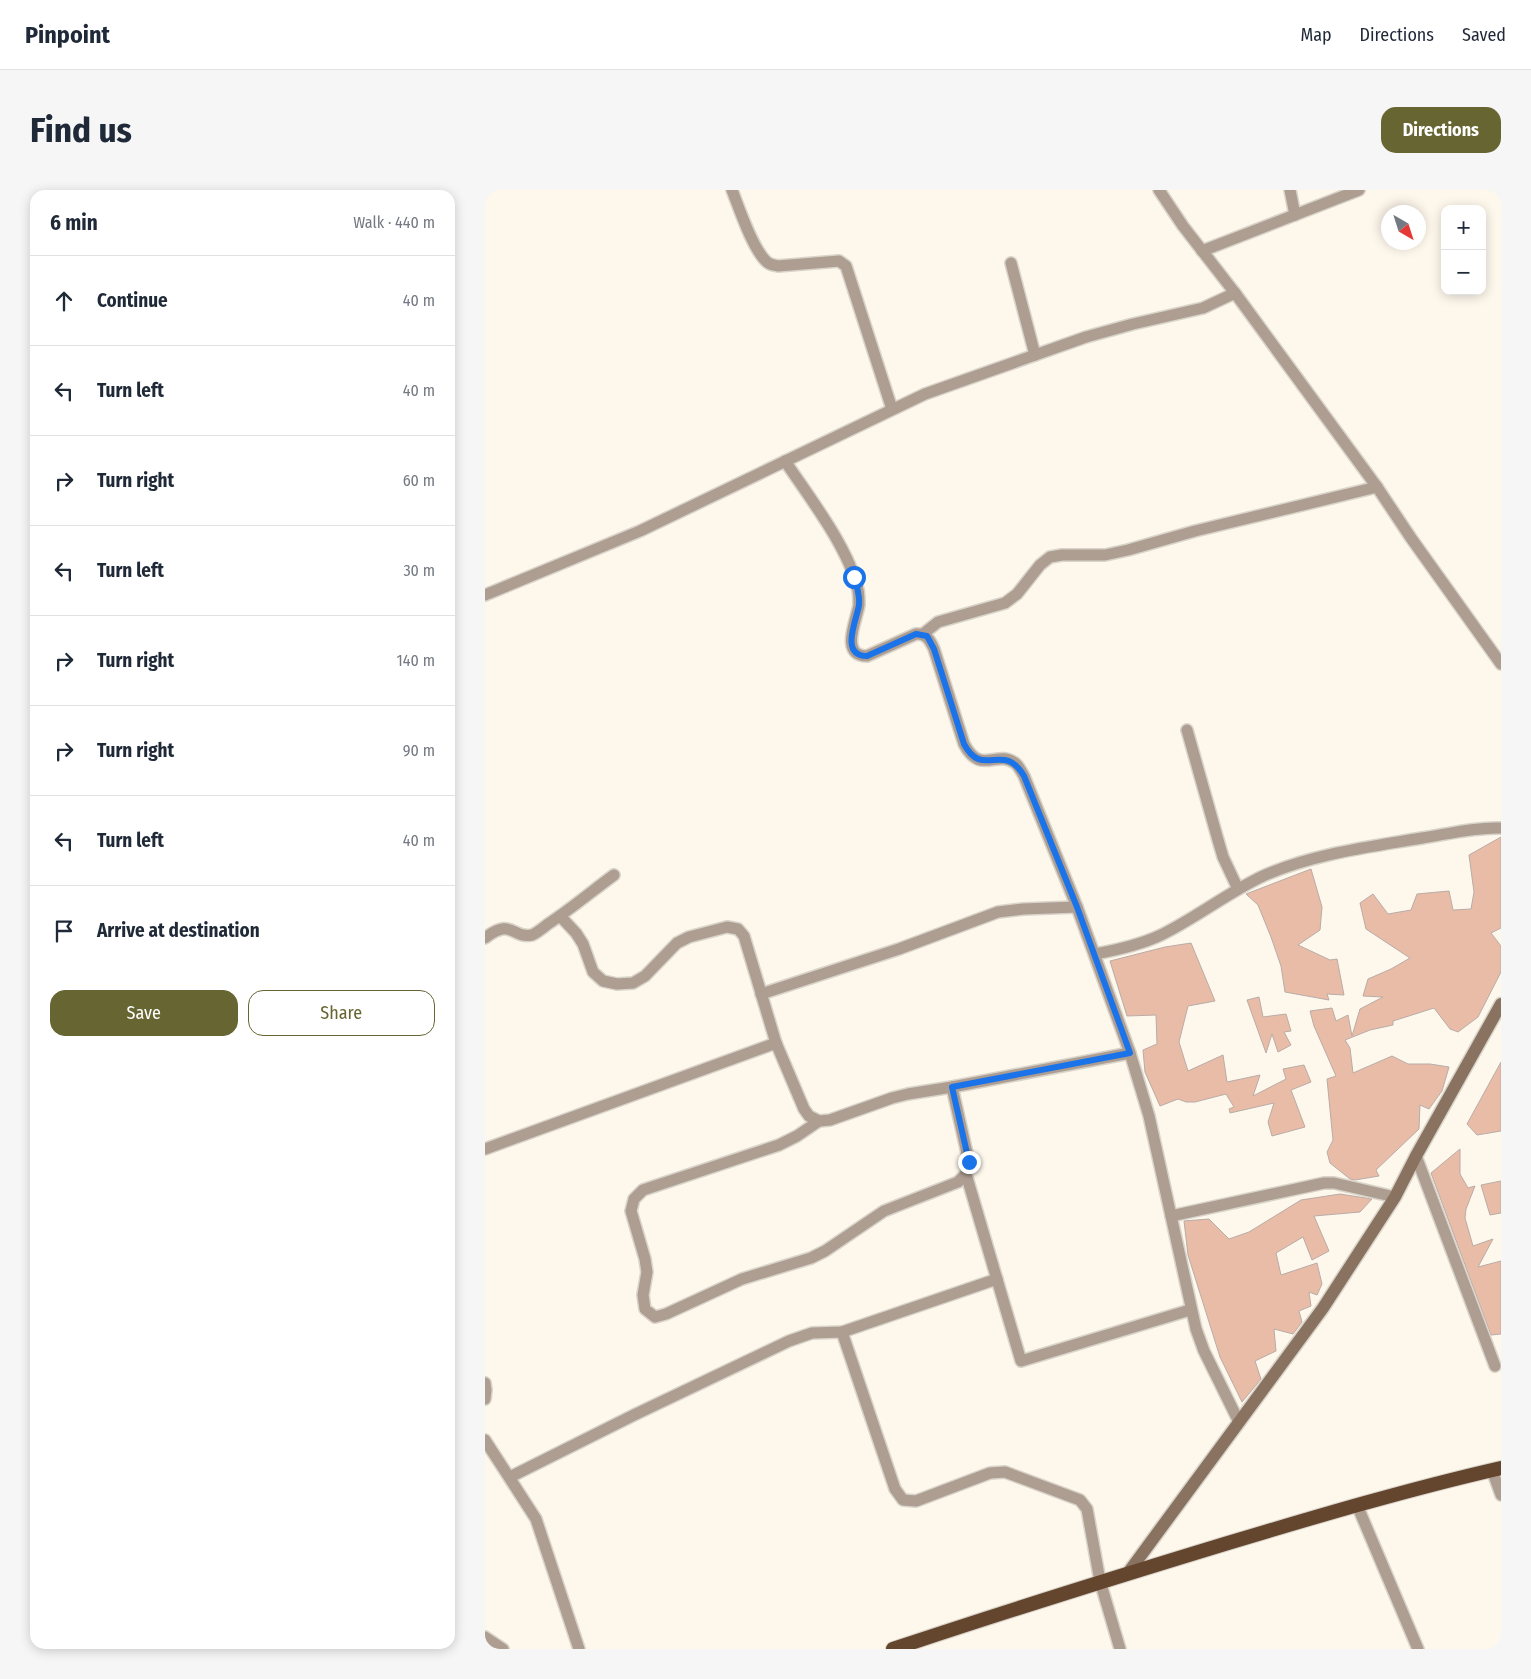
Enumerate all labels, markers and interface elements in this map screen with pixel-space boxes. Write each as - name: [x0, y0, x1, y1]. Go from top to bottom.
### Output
- text: Pinpoint: [25, 21, 110, 49]
- text: Map: [1300, 24, 1332, 46]
- text: Directions: [1360, 24, 1434, 46]
- text: Saved: [1462, 24, 1506, 46]
- button: Directions: [1381, 107, 1501, 153]
- text: Find us: [30, 109, 132, 151]
- north arrow: [1381, 205, 1426, 250]
- map controls: [1441, 205, 1486, 295]
- button: +: [1441, 205, 1486, 250]
- text: 6 min: [50, 210, 98, 236]
- text: Walk · 440 m: [353, 213, 435, 232]
- button: −: [1441, 250, 1486, 295]
- icon: ahead: [50, 287, 78, 315]
- text: Continue: [97, 289, 168, 312]
- text: 40 m: [403, 291, 435, 310]
- icon: left: [50, 377, 78, 405]
- text: Turn left: [97, 379, 164, 402]
- text: 40 m: [403, 381, 435, 400]
- icon: right: [50, 467, 78, 495]
- text: Turn right: [97, 469, 174, 492]
- text: 60 m: [403, 471, 435, 490]
- icon: left: [50, 557, 78, 585]
- text: Turn left: [97, 559, 164, 582]
- text: 30 m: [403, 561, 435, 580]
- route start: [843, 566, 866, 589]
- icon: right: [50, 647, 78, 675]
- text: Turn right: [97, 649, 174, 672]
- text: 140 m: [397, 651, 435, 670]
- icon: right: [50, 737, 78, 765]
- text: Turn right: [97, 739, 174, 762]
- text: 90 m: [403, 741, 435, 760]
- icon: left: [50, 827, 78, 855]
- text: Turn left: [97, 829, 164, 852]
- text: 40 m: [403, 831, 435, 850]
- icon: arrive: [50, 917, 78, 945]
- text: Arrive at destination: [97, 919, 260, 942]
- button: Save: [50, 990, 238, 1036]
- button: Share: [248, 990, 435, 1036]
- route end: [958, 1151, 981, 1174]

